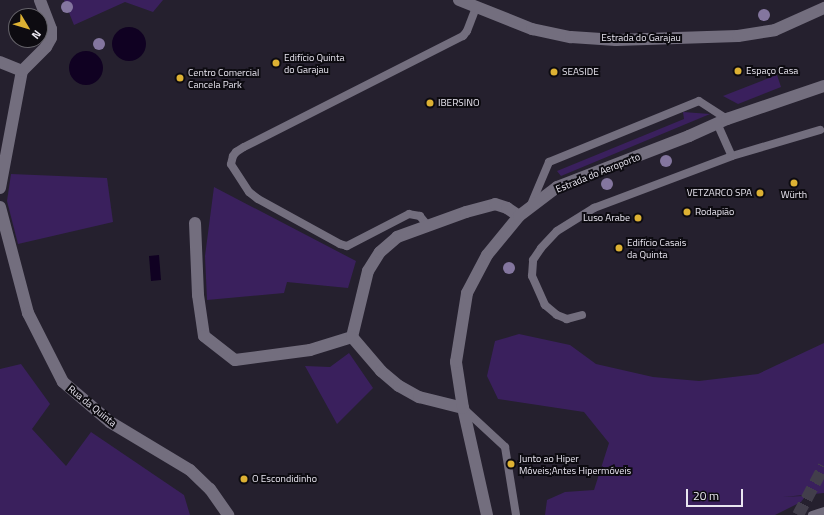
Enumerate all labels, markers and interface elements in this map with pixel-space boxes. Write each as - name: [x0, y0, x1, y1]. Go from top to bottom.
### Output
- north arrow: [8, 8, 48, 48]
- text: N: [28, 27, 45, 43]
- street label: Estrada do Garajau: [601, 32, 681, 44]
- place label: Edifício Quinta do Garajau: [284, 51, 344, 74]
- marker: Edifício Quinta do Garajau: [271, 58, 281, 68]
- place label: Espaço Casa: [746, 65, 798, 77]
- place label: Centro Comercial Cancela Park: [188, 66, 259, 90]
- place label: SEASIDE: [562, 66, 599, 78]
- marker: Espaço Casa: [733, 66, 743, 76]
- marker: SEASIDE: [549, 67, 559, 77]
- marker: Centro Comercial Cancela Park: [175, 73, 185, 83]
- place label: IBERSINO: [438, 97, 480, 109]
- marker: IBERSINO: [425, 98, 435, 108]
- street label: Estrada do Aeroporto: [554, 151, 642, 195]
- marker: Würth: [789, 178, 799, 188]
- place label: VETZARCO SPA: [687, 187, 752, 199]
- marker: VETZARCO SPA: [755, 188, 765, 198]
- place label: Würth: [781, 189, 807, 201]
- place label: Rodapião: [695, 206, 734, 218]
- marker: Rodapião: [682, 207, 692, 217]
- place label: Luso Arabe: [583, 212, 630, 224]
- marker: Luso Arabe: [633, 213, 643, 223]
- place label: Edifício Casais da Quinta: [627, 236, 686, 260]
- marker: Edifício Casais da Quinta: [614, 243, 624, 253]
- street label: Rua da Quinta: [65, 383, 119, 429]
- place label: Junto ao Hiper Móveis;Antes Hipermóveis: [519, 452, 631, 476]
- marker: Junto ao Hiper Móveis;Antes Hipermóveis: [506, 459, 516, 469]
- place label: O Escondidinho: [252, 473, 317, 485]
- marker: O Escondidinho: [239, 474, 249, 484]
- scale bar: [688, 481, 745, 507]
- text: 20 m: [693, 486, 719, 505]

